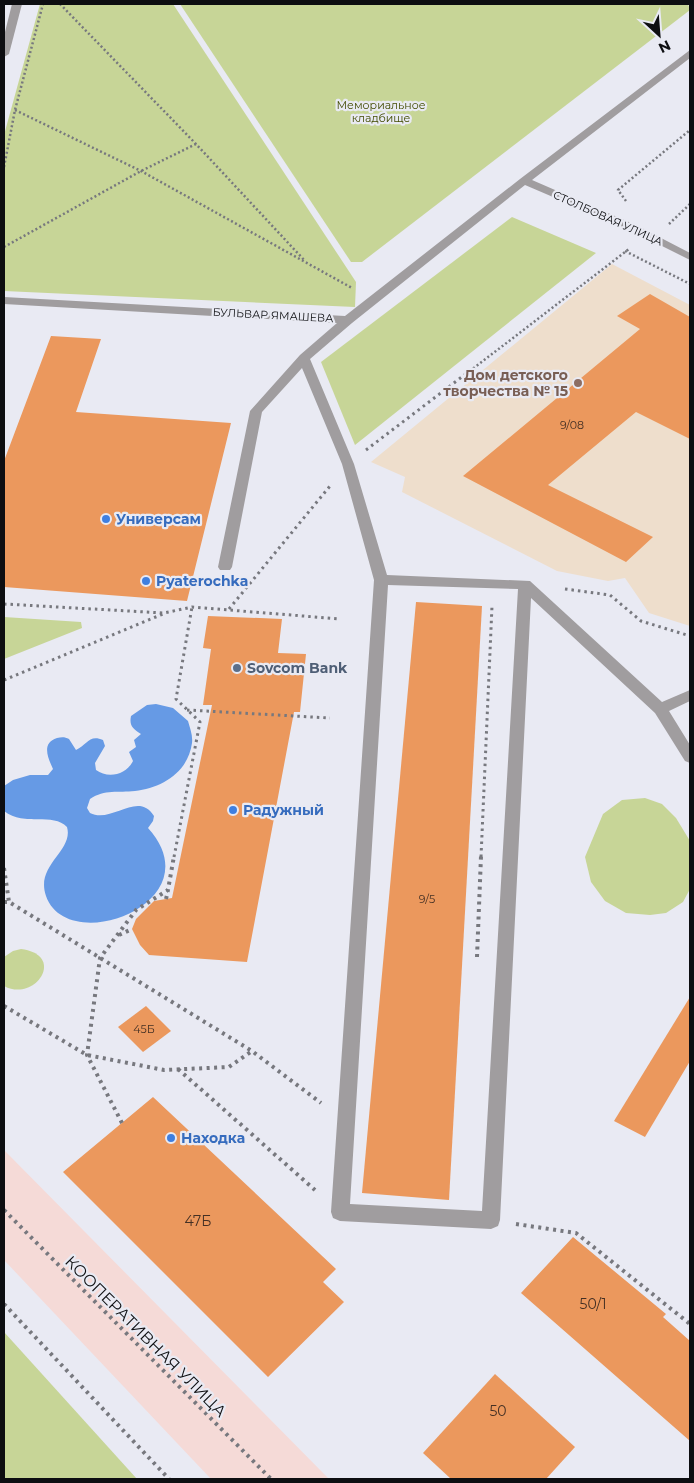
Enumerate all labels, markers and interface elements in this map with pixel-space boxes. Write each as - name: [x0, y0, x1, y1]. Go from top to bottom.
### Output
- north arrow: [634, 10, 684, 60]
- text: N: [656, 36, 674, 57]
- park label: Мемориальное кладбище: [337, 98, 426, 125]
- street label: СТОЛБОВАЯ УЛИЦА: [551, 188, 666, 249]
- street label: БУЛЬВАР ЯМАШЕВА: [212, 305, 335, 325]
- place label: Дом детского творчества № 15: [443, 366, 568, 400]
- marker: Дом детского творчества № 15: [572, 377, 584, 389]
- house number: 9/08: [560, 418, 584, 432]
- place label: Универсам: [116, 510, 201, 528]
- marker: Универсам: [100, 513, 112, 525]
- place label: Pyaterochka: [156, 572, 248, 590]
- marker: Pyaterochka: [140, 575, 152, 587]
- place label: Sovcom Bank: [247, 659, 348, 677]
- marker: Sovcom Bank: [231, 662, 243, 674]
- place label: Радужный: [243, 801, 324, 819]
- marker: Радужный: [227, 804, 239, 816]
- house number: 9/5: [419, 892, 435, 906]
- house number: 45Б: [133, 1022, 155, 1036]
- place label: Находка: [181, 1129, 245, 1147]
- marker: Находка: [165, 1132, 177, 1144]
- house number: 47Б: [185, 1212, 211, 1230]
- street label: КООПЕРАТИВНАЯ УЛИЦА: [61, 1252, 230, 1421]
- house number: 50/1: [579, 1295, 607, 1313]
- house number: 50: [489, 1402, 507, 1420]

